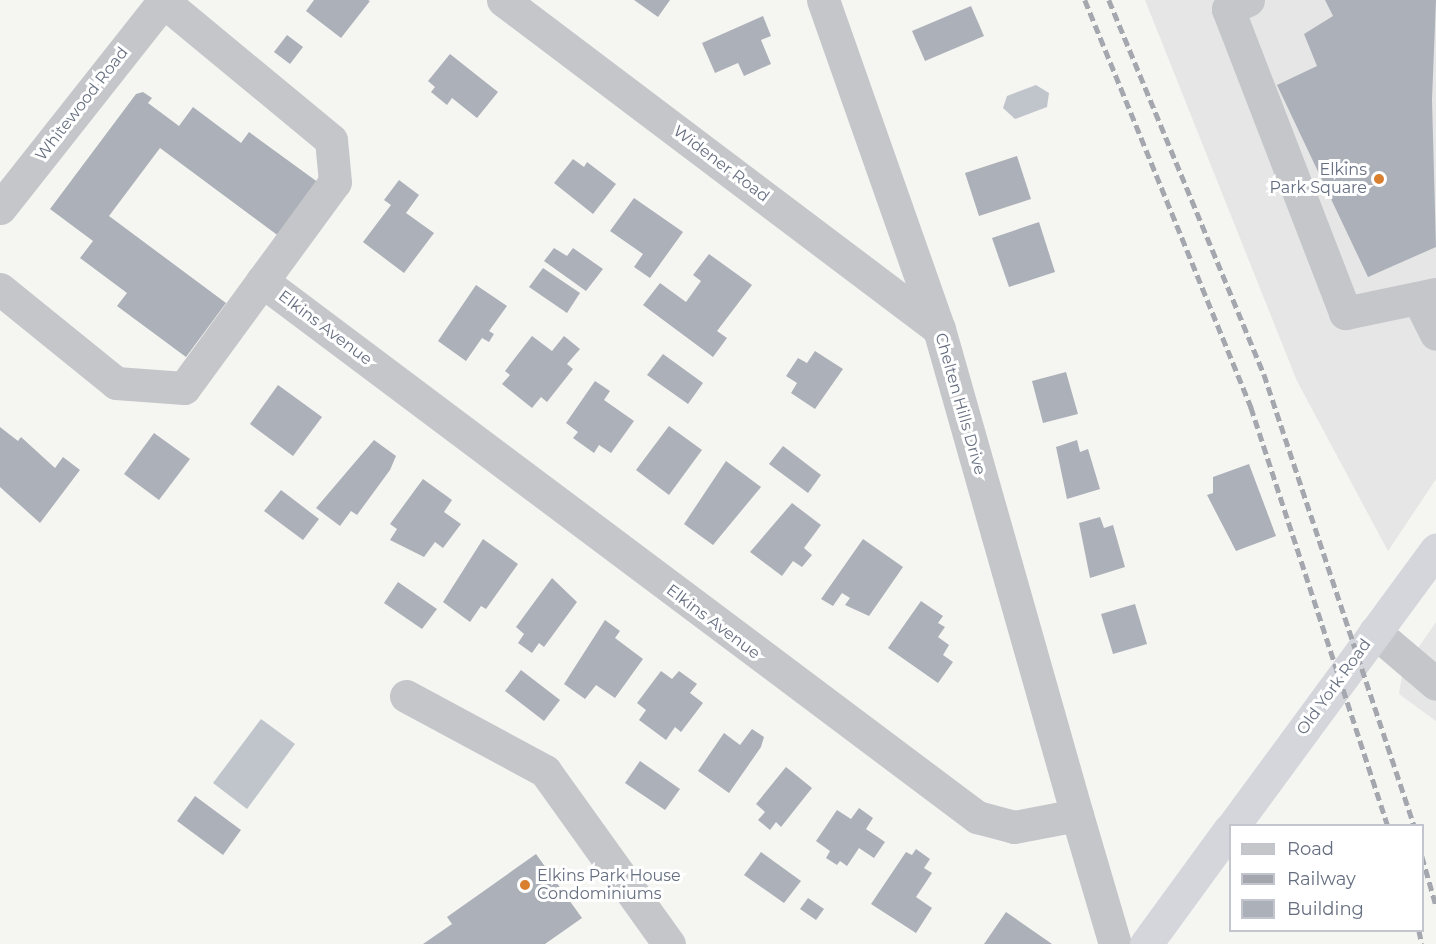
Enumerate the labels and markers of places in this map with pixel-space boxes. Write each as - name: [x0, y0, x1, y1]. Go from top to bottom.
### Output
- place label: Elkins Park Square: [1270, 160, 1367, 198]
- marker: Elkins Park Square: [1372, 172, 1386, 186]
- place label: Elkins Park House Condominiums: [537, 866, 681, 904]
- marker: Elkins Park House Condominiums: [518, 878, 532, 892]

